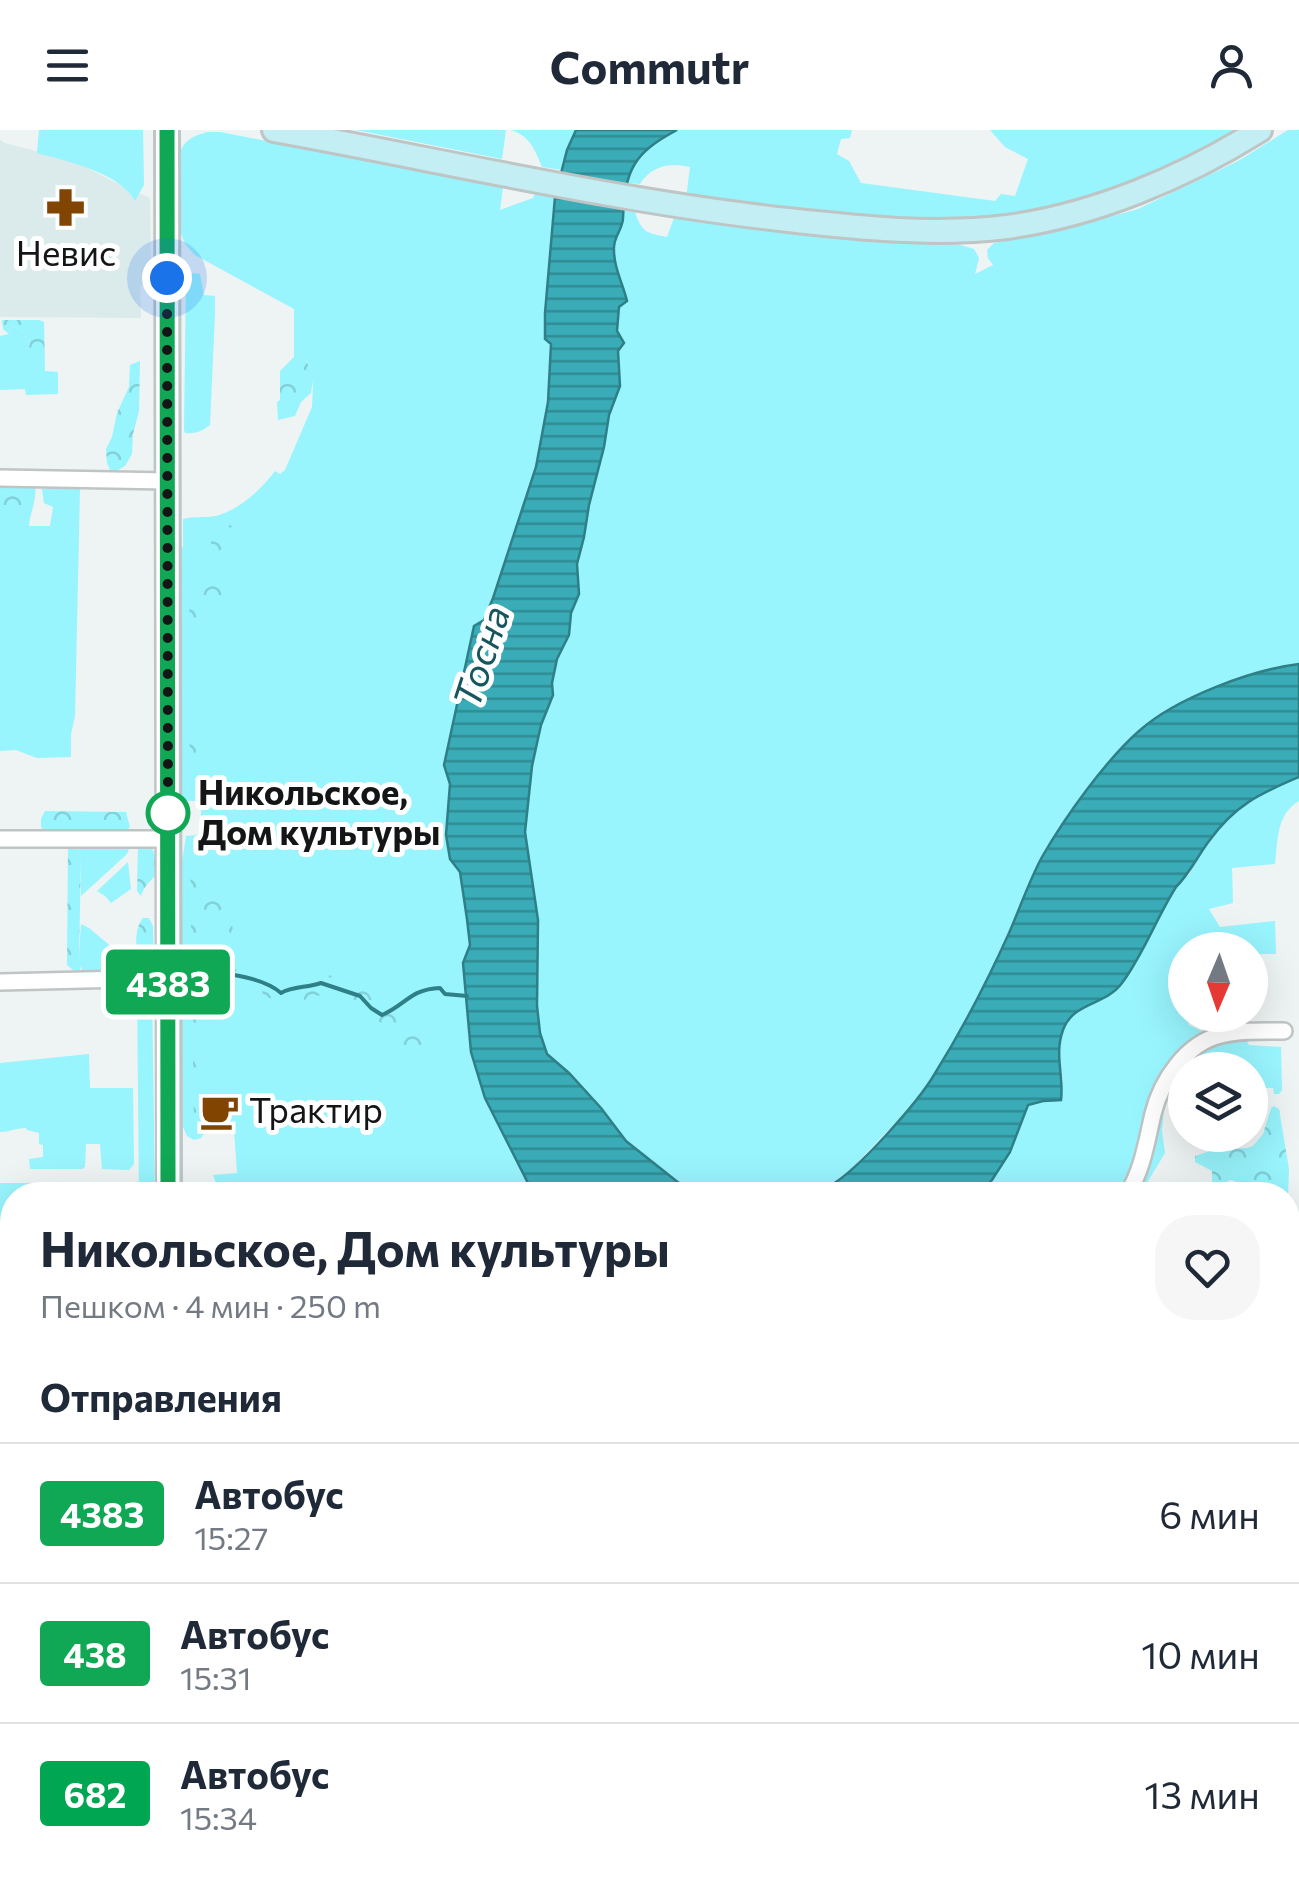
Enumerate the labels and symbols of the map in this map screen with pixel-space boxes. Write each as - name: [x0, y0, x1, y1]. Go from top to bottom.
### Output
- pharmacy icon: Невис: [45, 186, 87, 228]
- place label: Невис: [16, 230, 116, 273]
- your location: [142, 253, 192, 303]
- water label: Тосна: [441, 599, 518, 713]
- place label: Никольское, Дом культуры: [198, 769, 440, 852]
- marker: Никольское, Дом культуры: [147, 792, 189, 834]
- north arrow: [1168, 932, 1268, 1032]
- line badge: 438З: [98, 950, 238, 1014]
- place label: Трактир: [249, 1087, 383, 1130]
- cafe icon: Трактир: [198, 1090, 240, 1132]

